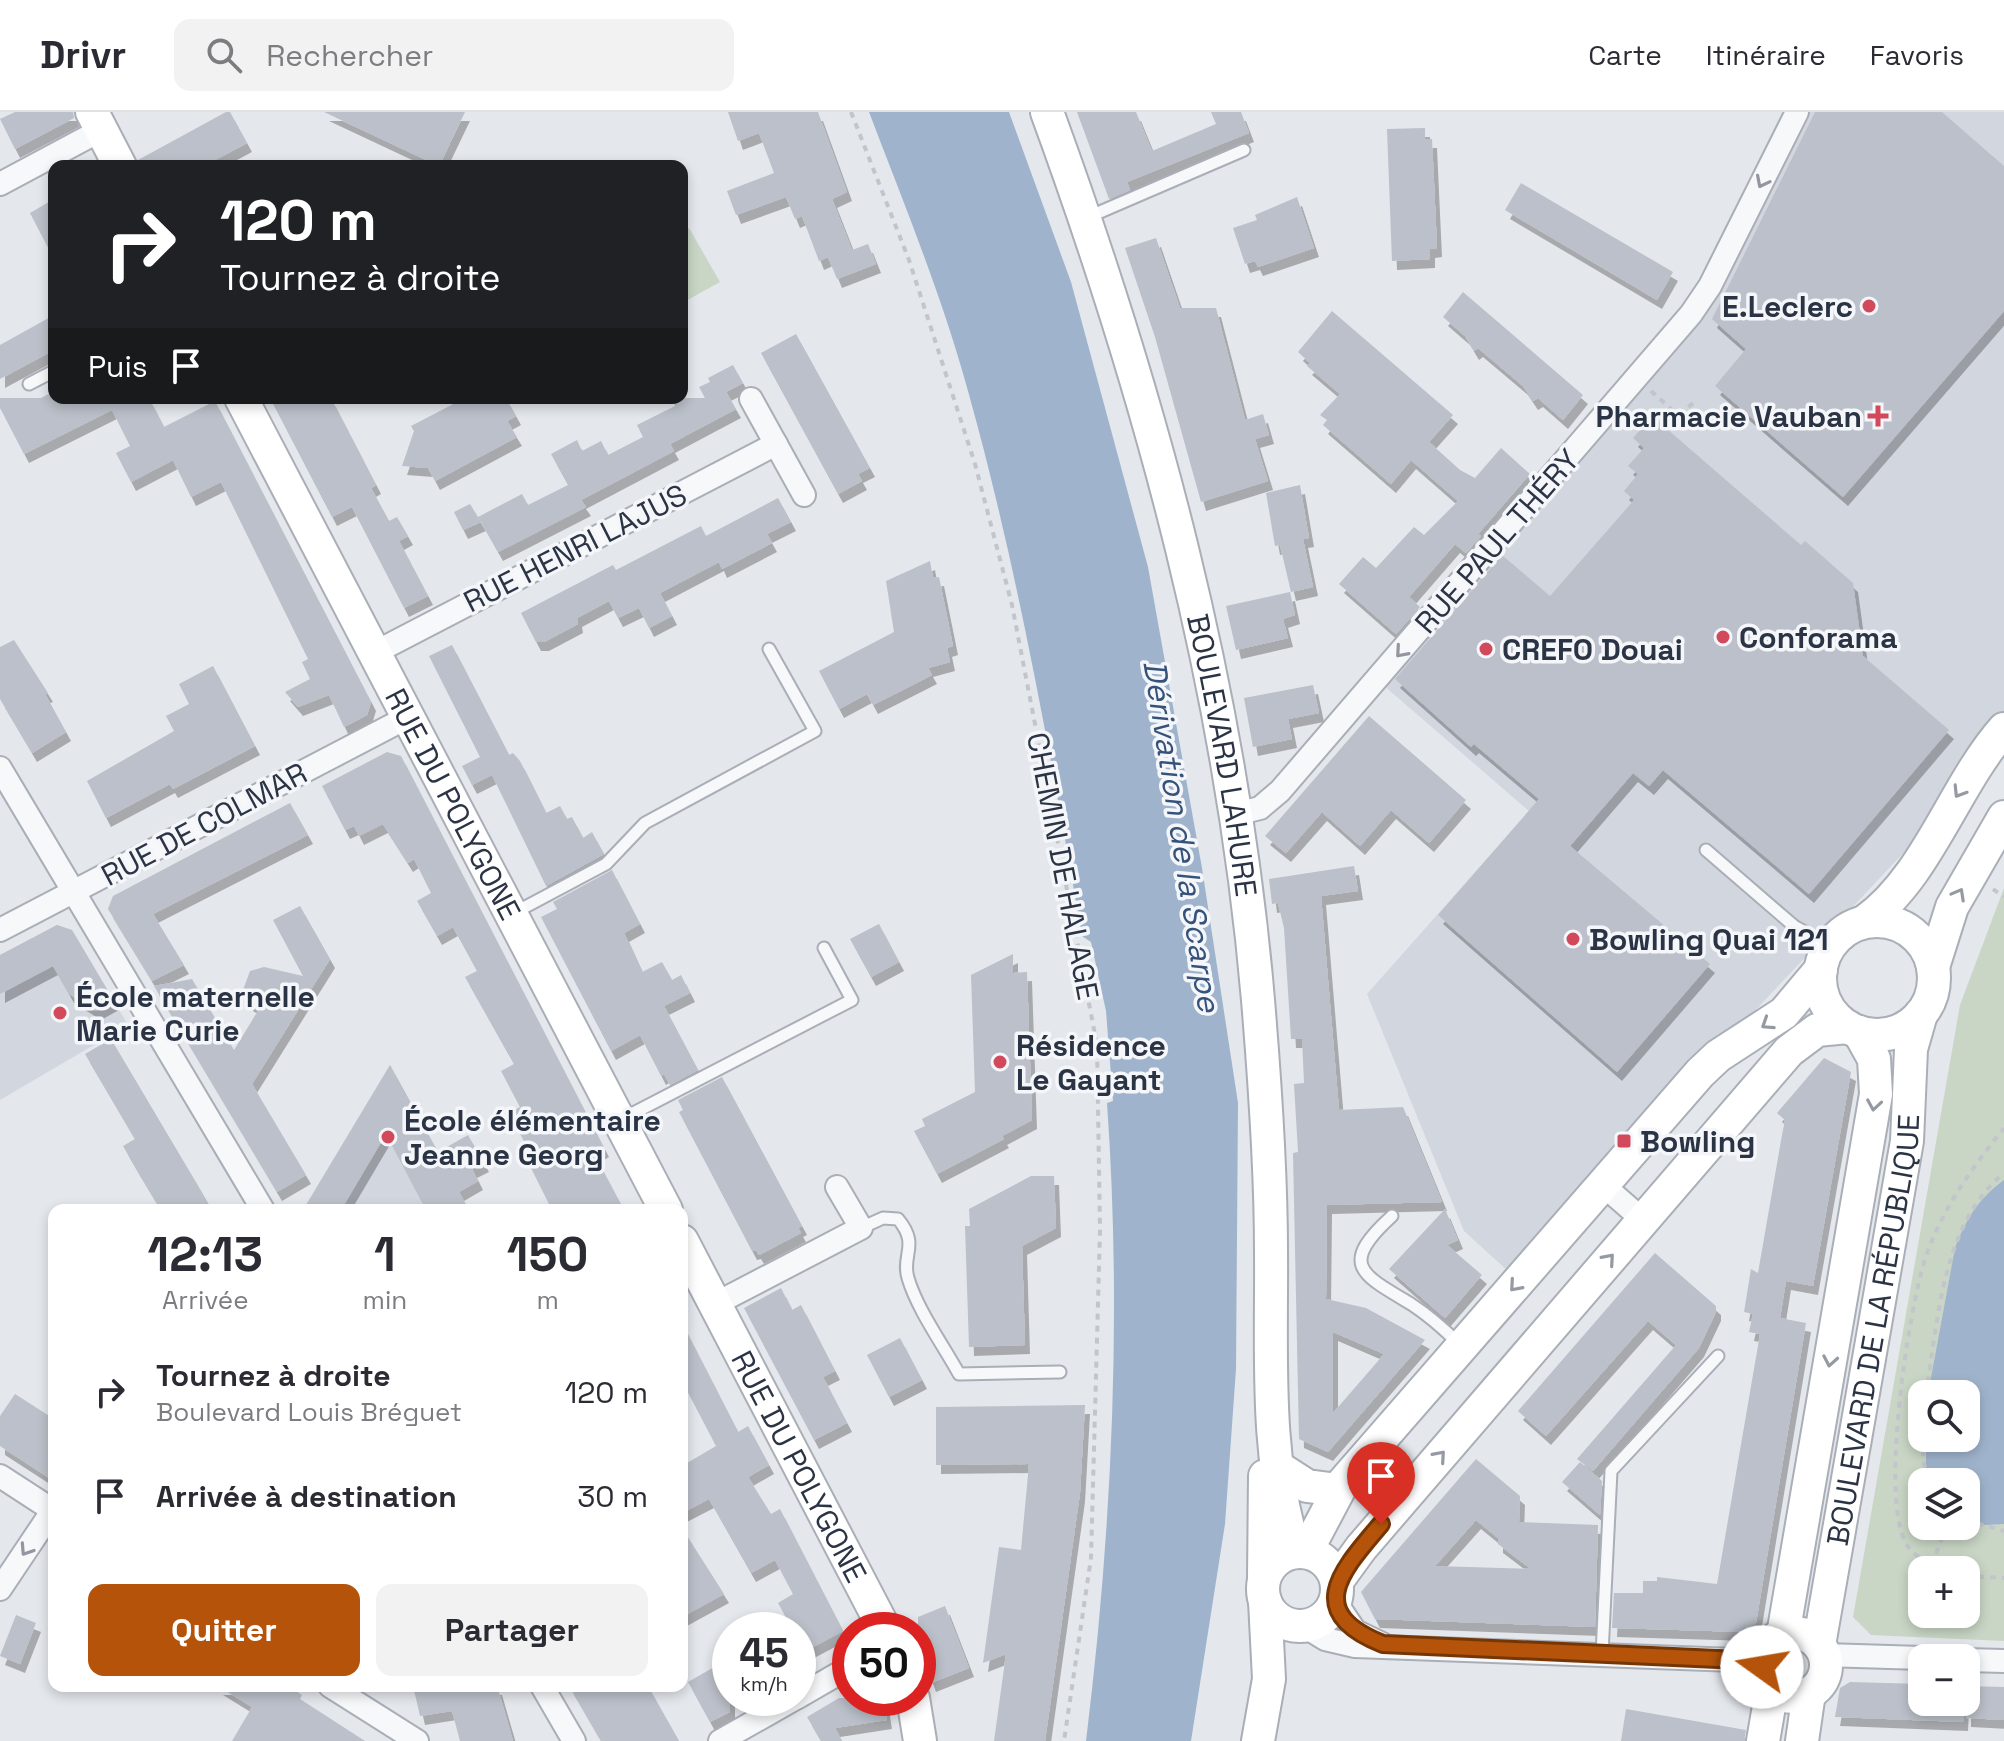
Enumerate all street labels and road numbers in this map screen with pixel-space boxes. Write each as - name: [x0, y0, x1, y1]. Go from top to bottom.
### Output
- street label: RUE PAUL THÉRY: [1406, 441, 1588, 641]
- street label: RUE HENRI LAJUS: [457, 475, 693, 621]
- street label: BOULEVARD LAHURE: [1178, 610, 1266, 899]
- street label: RUE DU POLYGONE: [377, 681, 530, 926]
- street label: CHEMIN DE HALAGE: [1018, 729, 1108, 1003]
- street label: RUE DE COLMAR: [94, 753, 314, 895]
- street label: BOULEVARD DE LA RÉPUBLIQUE: [1817, 1113, 1928, 1548]
- street label: RUE DU POLYGONE: [723, 1344, 876, 1589]

